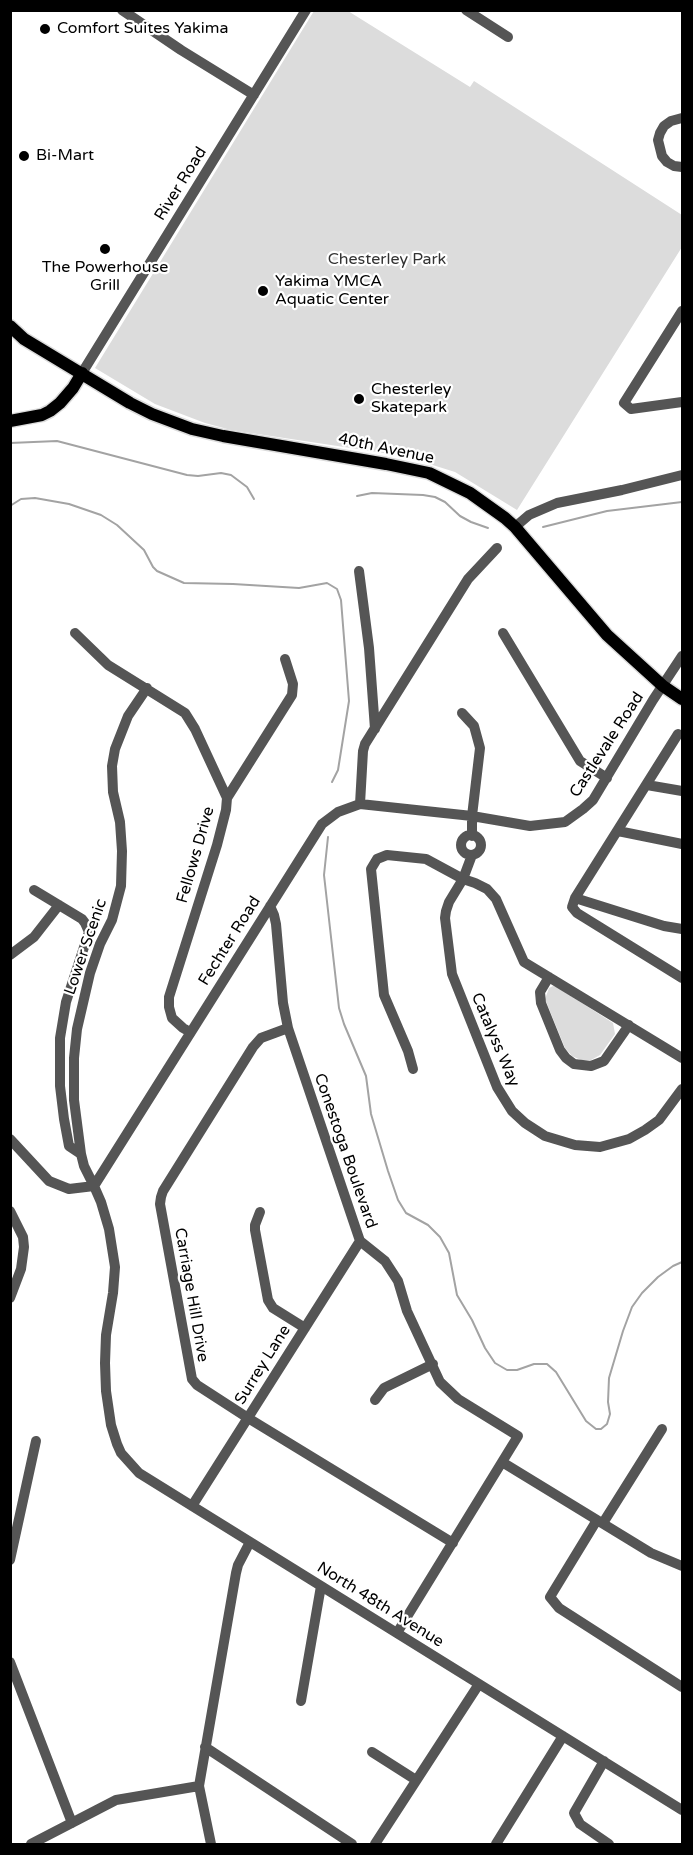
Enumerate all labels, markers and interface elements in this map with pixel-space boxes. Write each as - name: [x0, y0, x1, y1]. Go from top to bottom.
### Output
- place label: Comfort Suites Yakima: [57, 19, 228, 39]
- marker: Comfort Suites Yakima: [38, 22, 52, 36]
- street label: River Road: [151, 144, 211, 224]
- place label: Bi-Mart: [36, 146, 94, 166]
- marker: Bi-Mart: [17, 149, 31, 163]
- marker: The Powerhouse Grill: [98, 242, 112, 256]
- park label: Chesterley Park: [328, 250, 446, 270]
- place label: The Powerhouse Grill: [42, 258, 168, 296]
- place label: Yakima YMCA Aquatic Center: [275, 272, 389, 310]
- marker: Yakima YMCA Aquatic Center: [256, 284, 270, 298]
- place label: Chesterley Skatepark: [371, 380, 451, 418]
- marker: Chesterley Skatepark: [352, 392, 366, 406]
- street label: 40th Avenue: [336, 429, 436, 469]
- street label: Castlevale Road: [566, 689, 648, 801]
- street label: Fellows Drive: [173, 804, 219, 906]
- street label: Fechter Road: [195, 893, 265, 989]
- street label: Lower Scenic: [61, 896, 111, 998]
- street label: Catalyss Way: [467, 990, 523, 1090]
- street label: Conestoga Boulevard: [309, 1071, 381, 1231]
- street label: Carriage Hill Drive: [170, 1226, 212, 1364]
- street label: Surrey Lane: [231, 1322, 295, 1408]
- street label: North 48th Avenue: [313, 1558, 447, 1652]

